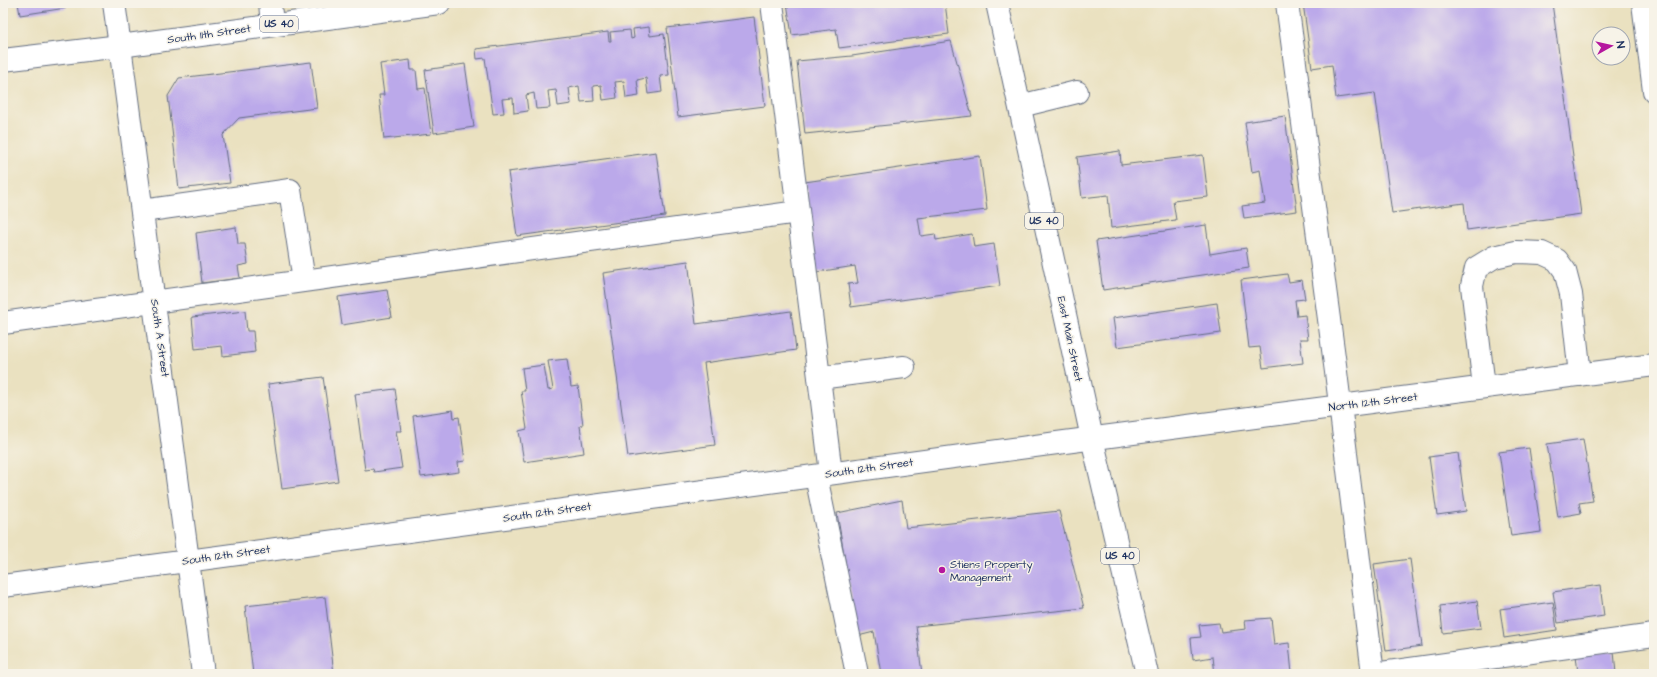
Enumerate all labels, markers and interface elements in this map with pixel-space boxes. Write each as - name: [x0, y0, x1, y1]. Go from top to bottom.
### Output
- road number: US 40: [260, 16, 298, 32]
- street label: South 11th Street: [166, 21, 252, 47]
- north arrow: [1591, 26, 1631, 66]
- text: N: [1612, 40, 1628, 49]
- road number: US 40: [1025, 213, 1063, 229]
- street label: East Main Street: [1054, 295, 1086, 383]
- street label: South A Street: [147, 298, 173, 378]
- street label: North 12th Street: [1328, 389, 1419, 415]
- street label: South 12th Street: [824, 454, 915, 482]
- street label: South 12th Street: [502, 498, 593, 526]
- street label: South 12th Street: [181, 541, 272, 569]
- road number: US 40: [1101, 548, 1139, 564]
- place label: Stiens Property Management: [950, 557, 1032, 586]
- marker: Stiens Property Management: [937, 565, 947, 575]

